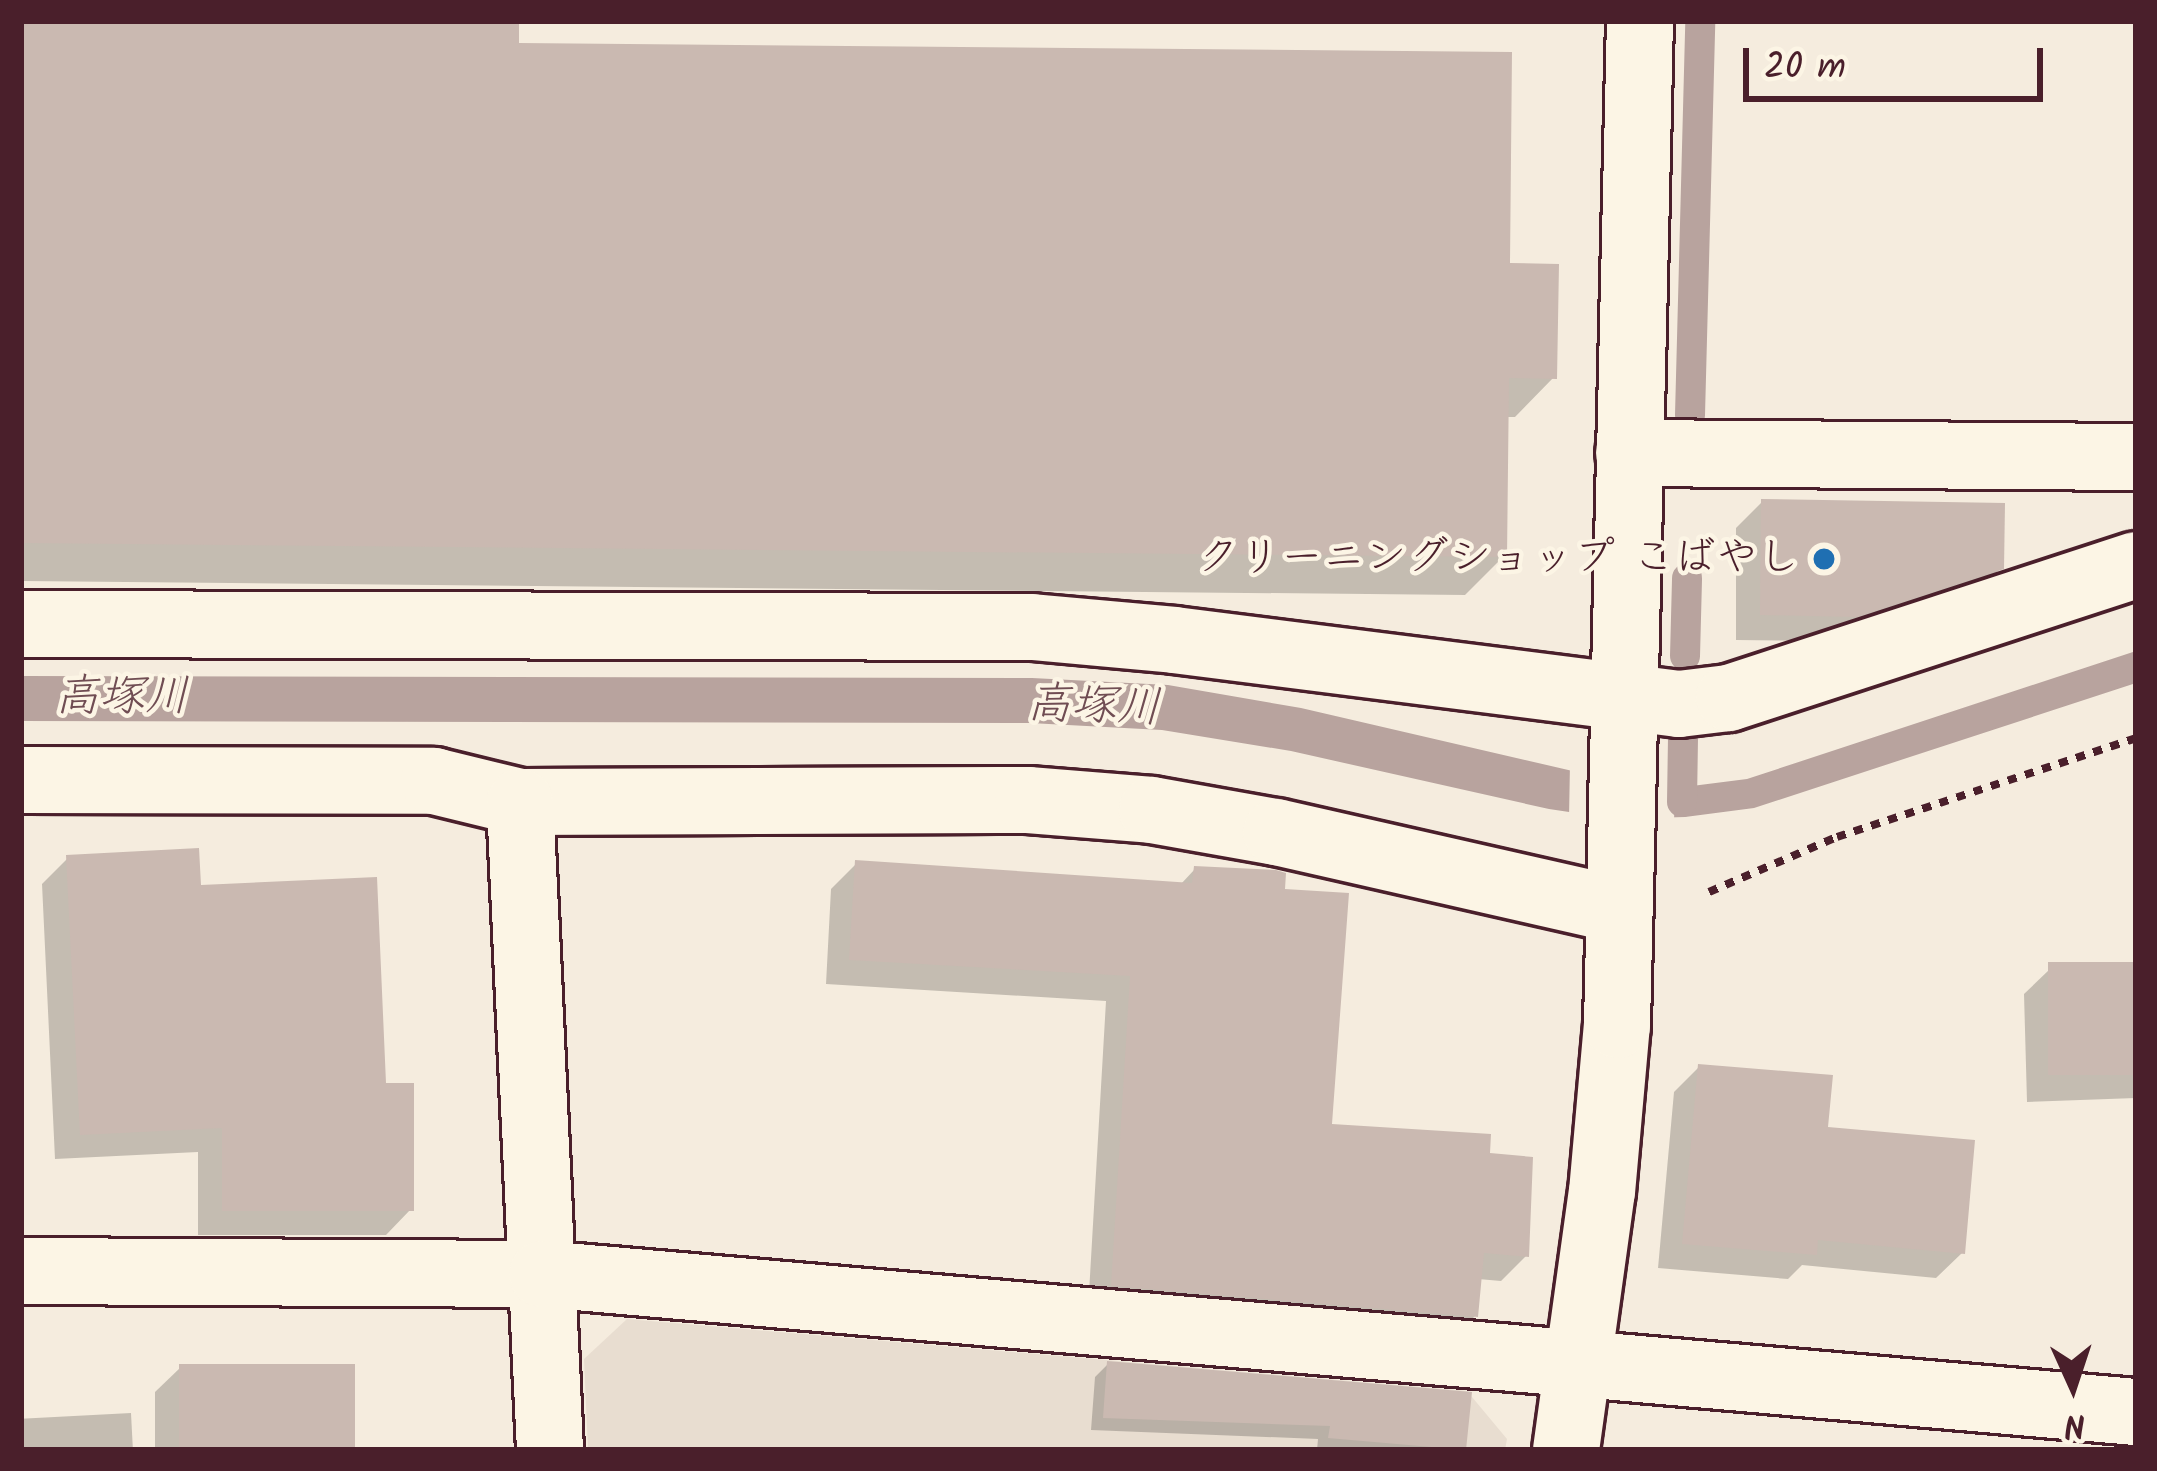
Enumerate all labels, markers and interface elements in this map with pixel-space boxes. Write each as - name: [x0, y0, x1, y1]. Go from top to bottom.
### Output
- scale bar: [1749, 24, 2049, 98]
- text: 20 m: [1764, 40, 1846, 97]
- place label: クリーニングショップ こばやし: [1195, 534, 1800, 584]
- marker: クリーニングショップ こばやし: [1811, 546, 1837, 572]
- water label: 高塚川: [55, 672, 189, 726]
- water label: 高塚川: [1026, 679, 1162, 737]
- north arrow: [2013, 1327, 2133, 1447]
- text: N: [2063, 1396, 2087, 1450]

